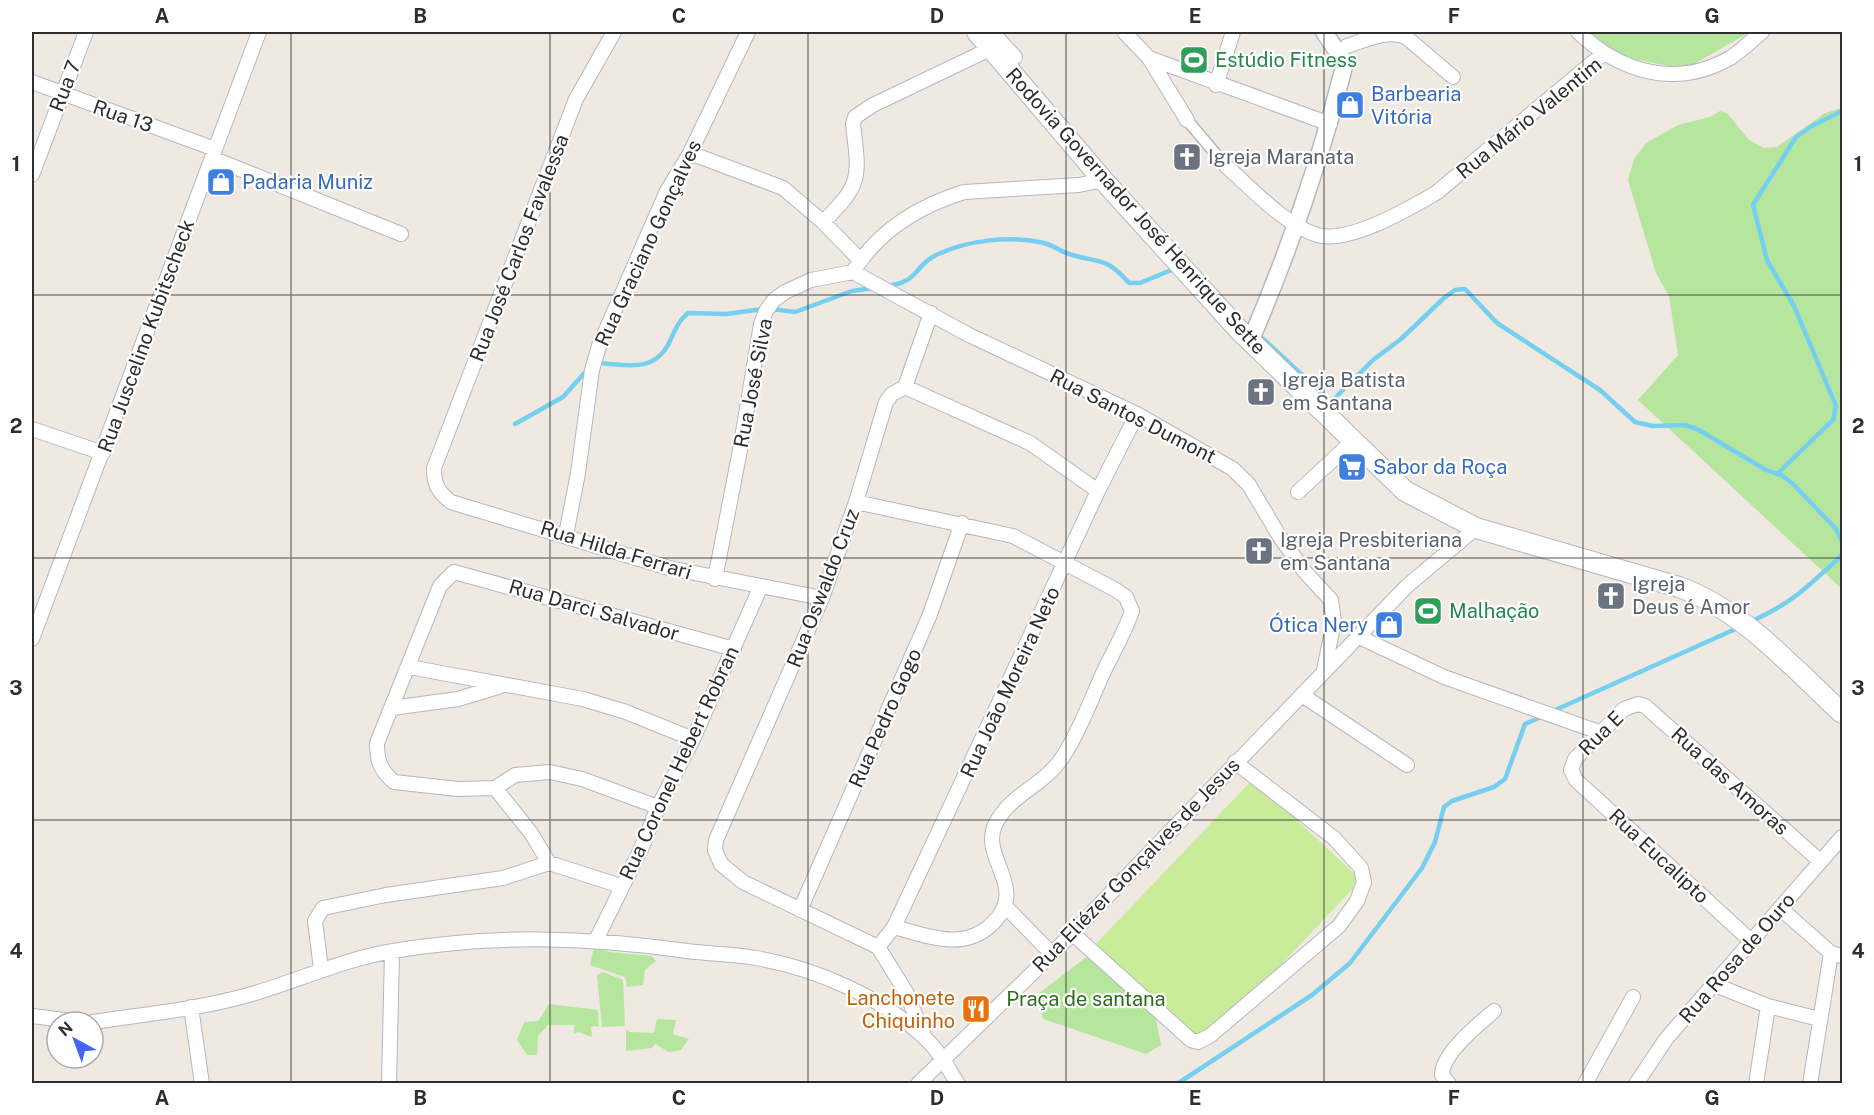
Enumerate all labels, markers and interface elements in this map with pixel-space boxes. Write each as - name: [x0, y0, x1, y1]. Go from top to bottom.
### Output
- text: A: [155, 4, 169, 28]
- text: B: [413, 4, 427, 28]
- text: C: [672, 4, 686, 28]
- text: D: [930, 4, 944, 28]
- text: E: [1189, 4, 1201, 28]
- text: F: [1448, 4, 1460, 28]
- text: G: [1704, 4, 1720, 28]
- sports icon: Estúdio Fitness: [1178, 44, 1210, 76]
- place label: Estúdio Fitness: [1215, 48, 1357, 72]
- street label: Rua Mário Valentim: [1452, 52, 1606, 184]
- street label: Rua 7: [44, 57, 86, 115]
- street label: Rodovia Governador José Henrique Sette: [1001, 63, 1271, 359]
- place label: Barbearia Vitória: [1371, 82, 1461, 129]
- shop icon: Barbearia Vitória: [1334, 89, 1366, 121]
- street label: Rua 13: [90, 95, 156, 137]
- street label: Rua José Carlos Favalessa: [464, 131, 574, 365]
- street label: Rua Graciano Gonçalves: [590, 136, 706, 350]
- church icon: Igreja Maranata: [1171, 141, 1203, 173]
- place label: Igreja Maranata: [1208, 145, 1354, 169]
- text: 1: [12, 152, 20, 176]
- text: 1: [1854, 152, 1862, 176]
- shop icon: Padaria Muniz: [205, 166, 237, 198]
- place label: Padaria Muniz: [242, 170, 373, 194]
- street label: Rua Juscelino Kubitscheck: [93, 216, 199, 456]
- street label: Rua José Silva: [729, 316, 777, 450]
- street label: Rua Santos Dumont: [1046, 364, 1220, 468]
- place label: Igreja Batista em Santana: [1282, 368, 1406, 415]
- church icon: Igreja Batista em Santana: [1245, 376, 1277, 408]
- text: 2: [10, 414, 22, 438]
- text: 2: [1852, 414, 1864, 438]
- supermarket icon: Sabor da Roça: [1336, 451, 1368, 483]
- place label: Sabor da Roça: [1373, 455, 1507, 479]
- street label: Rua Oswaldo Cruz: [782, 505, 864, 671]
- street label: Rua Hilda Ferrari: [538, 516, 694, 584]
- place label: Igreja Presbiteriana em Santana: [1280, 528, 1462, 575]
- church icon: Igreja Presbiteriana em Santana: [1243, 535, 1275, 567]
- place label: Igreja Deus é Amor: [1632, 572, 1750, 619]
- street label: Rua Darci Salvador: [506, 574, 682, 646]
- church icon: Igreja Deus é Amor: [1595, 580, 1627, 612]
- street label: Rua João Moreira Neto: [955, 583, 1065, 781]
- sports icon: Malhação: [1412, 595, 1444, 627]
- place label: Malhação: [1449, 599, 1539, 623]
- shop icon: Ótica Nery: [1373, 609, 1405, 641]
- place label: Ótica Nery: [1269, 612, 1368, 637]
- street label: Rua Coronel Hebert Robran: [614, 642, 744, 884]
- street label: Rua Pedro Gogo: [844, 645, 926, 791]
- text: 3: [9, 676, 23, 700]
- text: 3: [1851, 676, 1865, 700]
- street label: Rua E: [1574, 706, 1628, 760]
- street label: Rua das Amoras: [1666, 722, 1794, 840]
- street label: Rua Eliézer Gonçalves de Jesus: [1027, 753, 1245, 977]
- street label: Rua Eucalipto: [1604, 804, 1714, 908]
- street label: Rua Rosa de Ouro: [1674, 888, 1800, 1028]
- text: 4: [9, 939, 23, 963]
- text: 4: [1851, 939, 1865, 963]
- place label: Lanchonete Chiquinho: [846, 986, 955, 1033]
- park label: Praça de santana: [1006, 987, 1166, 1011]
- restaurant icon: Lanchonete Chiquinho: [960, 993, 992, 1025]
- north arrow: [45, 1010, 105, 1070]
- text: N: [55, 1018, 76, 1040]
- text: A: [155, 1086, 169, 1110]
- text: B: [413, 1086, 427, 1110]
- text: C: [672, 1086, 686, 1110]
- text: D: [930, 1086, 944, 1110]
- text: E: [1189, 1086, 1201, 1110]
- text: F: [1448, 1086, 1460, 1110]
- text: G: [1704, 1086, 1720, 1110]

